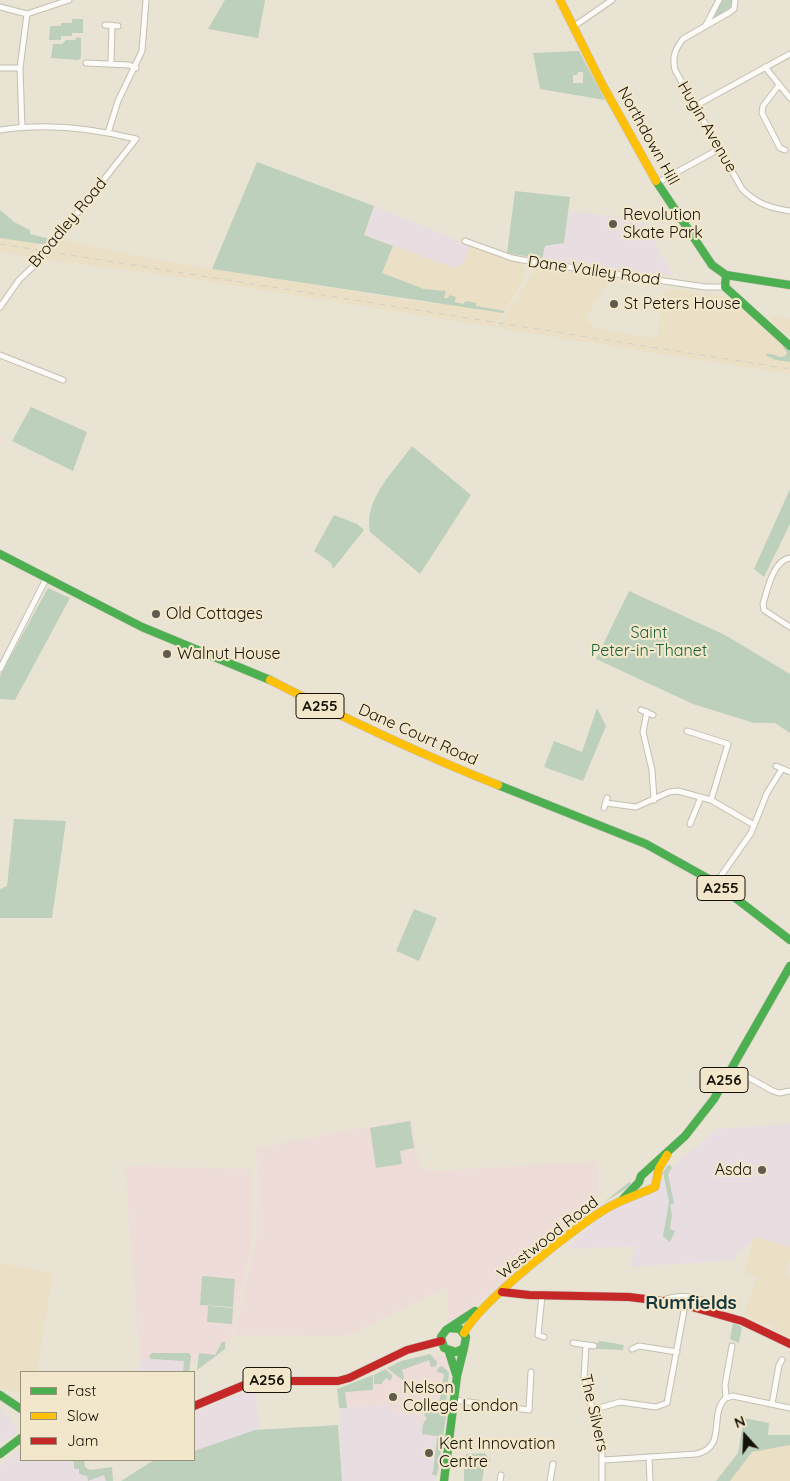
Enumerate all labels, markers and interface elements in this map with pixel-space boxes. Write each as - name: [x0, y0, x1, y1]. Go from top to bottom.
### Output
- street label: Hugin Avenue: [673, 78, 741, 176]
- street label: Northdown Hill: [613, 84, 683, 188]
- street label: Broadley Road: [25, 174, 111, 272]
- place label: Revolution Skate Park: [623, 205, 703, 243]
- marker: Revolution Skate Park: [607, 218, 619, 230]
- street label: Dane Valley Road: [527, 252, 661, 290]
- place label: St Peters House: [624, 294, 740, 314]
- marker: St Peters House: [608, 298, 620, 310]
- place label: Old Cottages: [166, 604, 263, 624]
- marker: Old Cottages: [150, 608, 162, 620]
- park label: Saint Peter-in-Thanet: [591, 623, 707, 661]
- place label: Walnut House: [177, 644, 281, 664]
- marker: Walnut House: [161, 648, 173, 660]
- road number: A255: [296, 694, 344, 718]
- street label: Dane Court Road: [355, 700, 481, 770]
- road number: A255: [697, 876, 745, 900]
- road number: A256: [700, 1068, 748, 1092]
- place label: Asda: [715, 1160, 752, 1180]
- marker: Asda: [756, 1164, 768, 1176]
- street label: Westwood Road: [494, 1193, 602, 1283]
- district label: Rumfields: [645, 1292, 737, 1314]
- road number: A256: [243, 1368, 291, 1392]
- legend: [20, 1371, 195, 1461]
- street label: The Silvers: [576, 1372, 612, 1454]
- place label: Nelson College London: [403, 1378, 518, 1416]
- text: Fast: [67, 1381, 96, 1400]
- marker: Nelson College London: [387, 1391, 399, 1403]
- text: Slow: [67, 1406, 99, 1425]
- north arrow: [720, 1411, 770, 1461]
- text: N: [732, 1412, 748, 1432]
- text: Jam: [67, 1431, 98, 1450]
- place label: Kent Innovation Centre: [439, 1434, 556, 1472]
- marker: Kent Innovation Centre: [423, 1447, 435, 1459]

